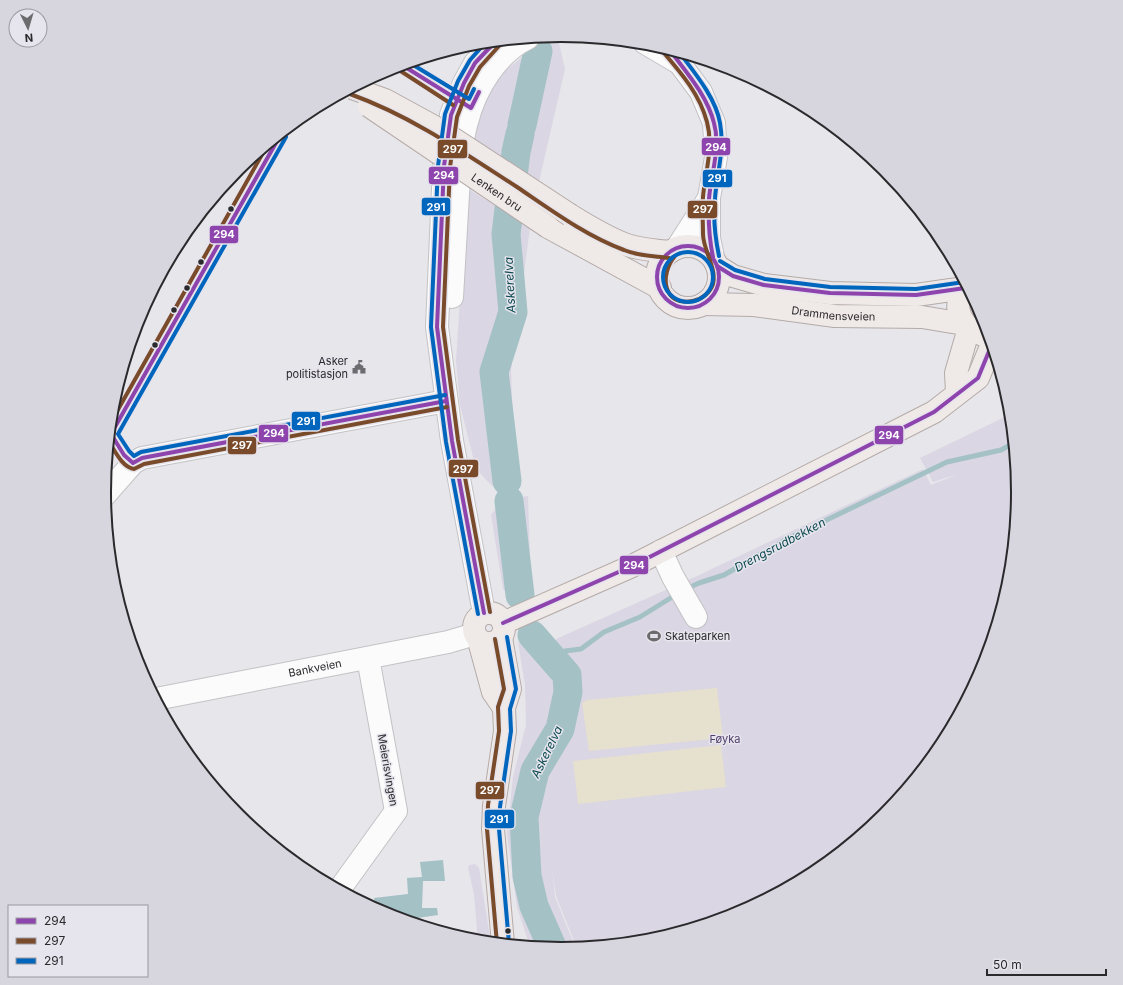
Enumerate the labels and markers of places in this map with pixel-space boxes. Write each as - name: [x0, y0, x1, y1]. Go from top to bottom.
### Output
- unlabelled marker: [226, 204, 236, 214]
- unlabelled marker: [196, 257, 206, 267]
- unlabelled marker: [182, 283, 192, 293]
- unlabelled marker: [169, 305, 179, 315]
- unlabelled marker: [150, 340, 160, 350]
- place label: Asker politistasjon: [286, 354, 348, 381]
- public building icon: Asker politistasjon: [351, 359, 367, 375]
- sports icon: Skateparken: [646, 628, 662, 644]
- place label: Skateparken: [665, 629, 730, 643]
- unlabelled marker: [503, 926, 513, 936]

